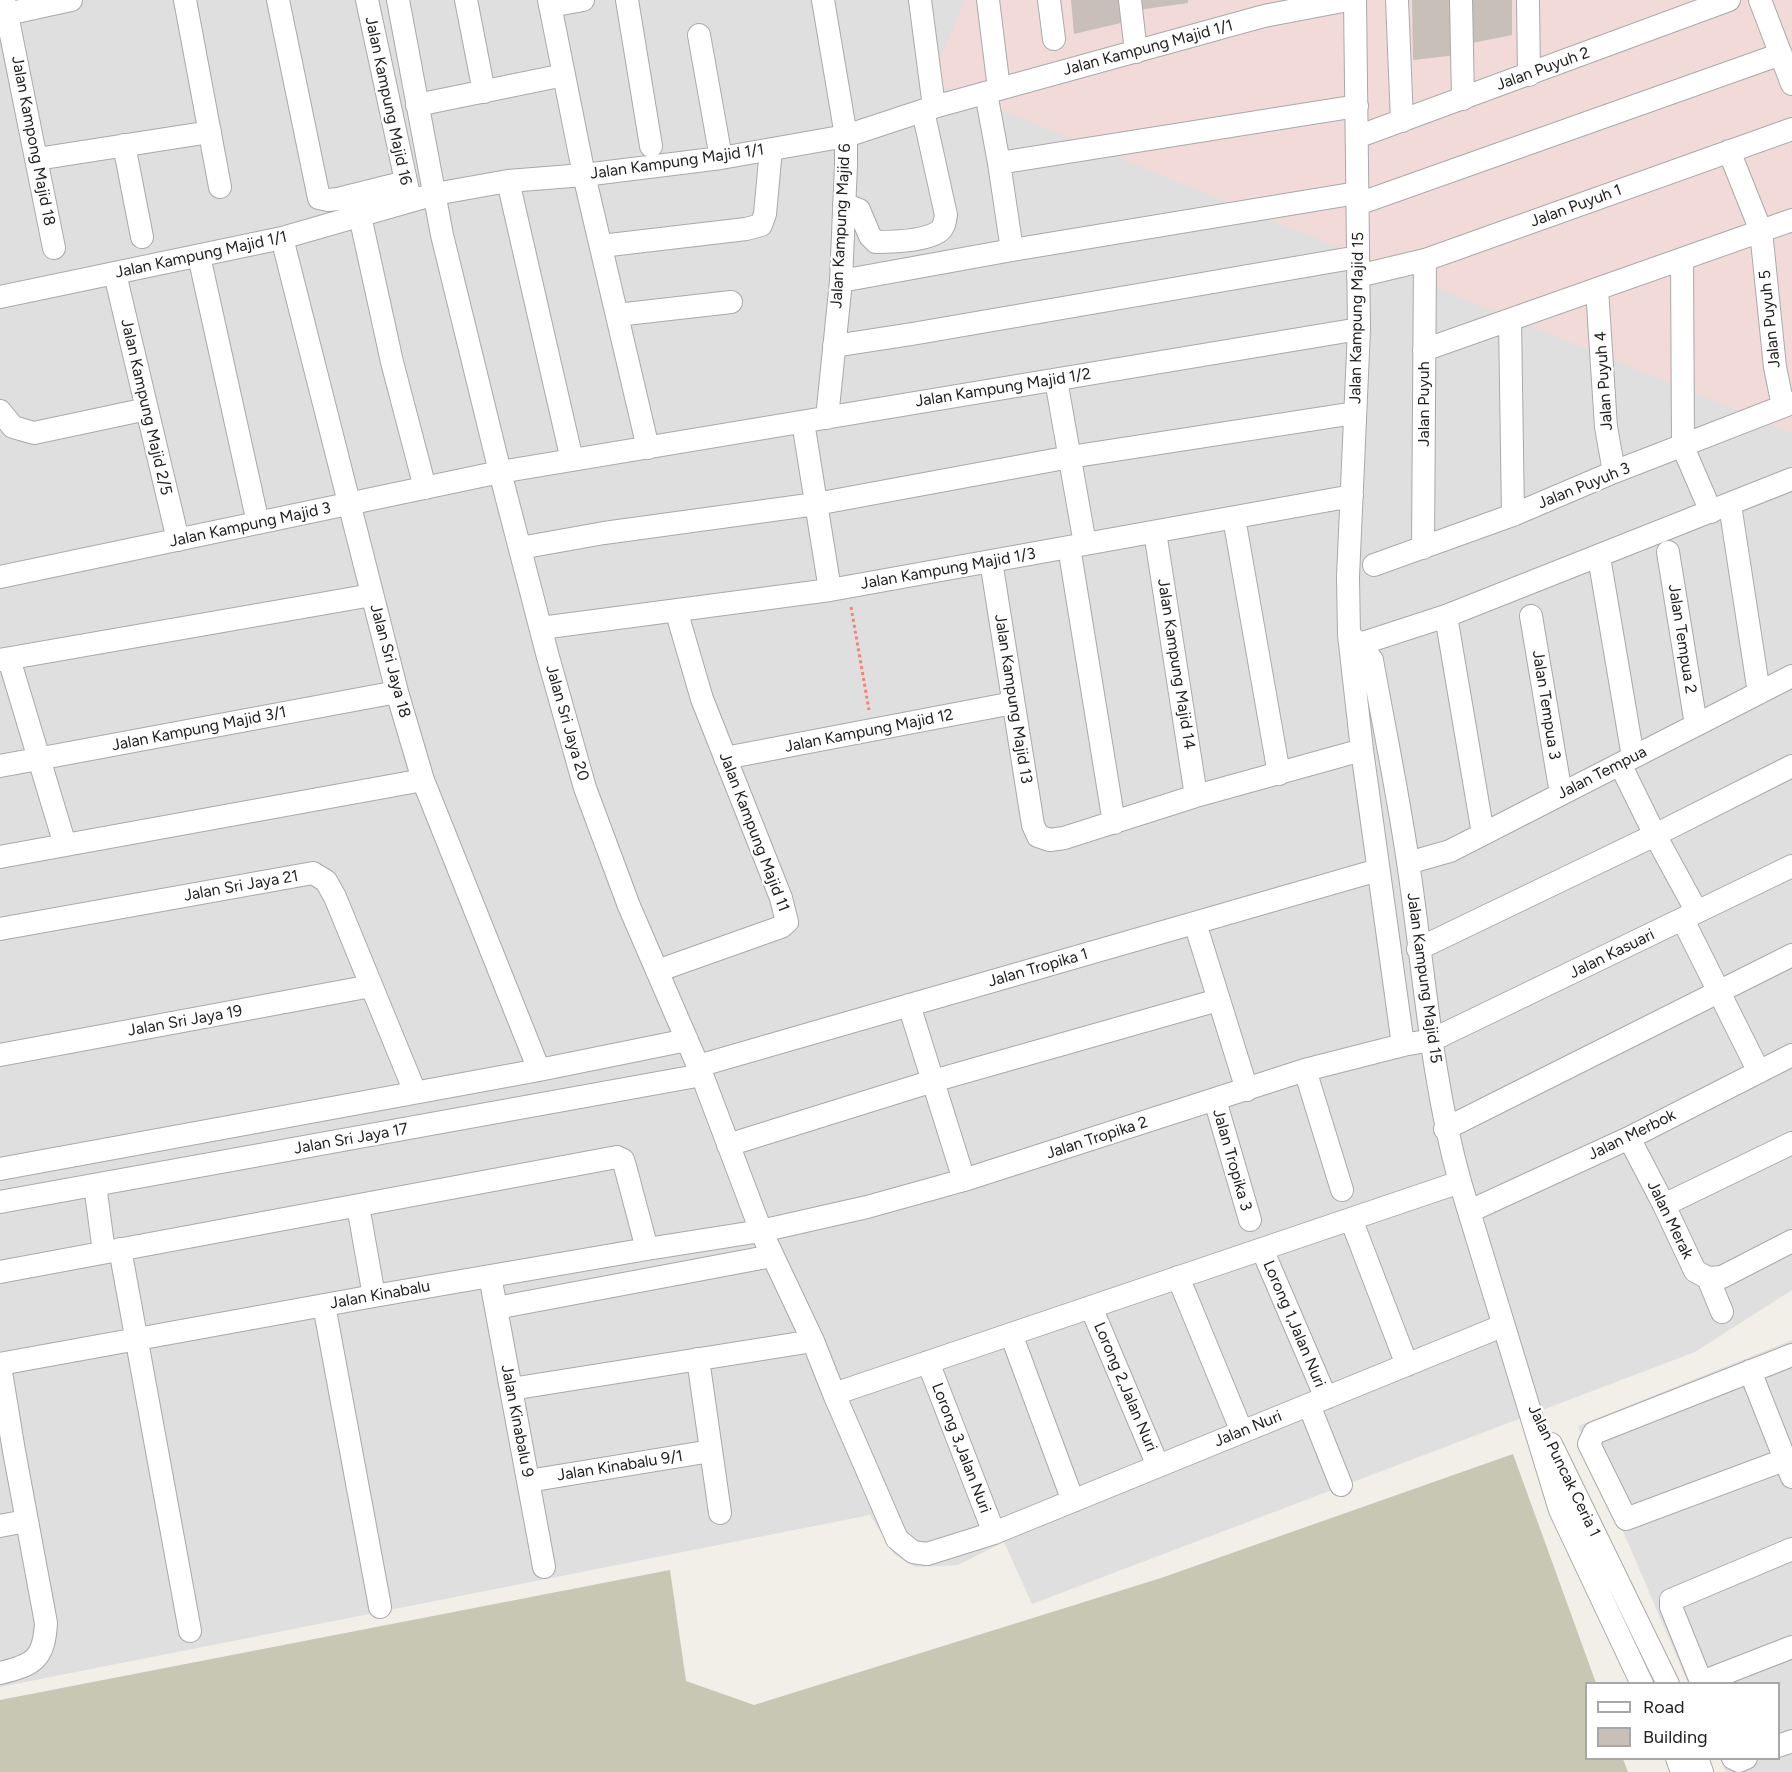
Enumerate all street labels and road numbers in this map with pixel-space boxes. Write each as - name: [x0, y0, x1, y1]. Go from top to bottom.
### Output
- street label: Jalan Kampung Majid 16: [361, 15, 415, 187]
- street label: Jalan Kampung Majid 1/1: [1061, 16, 1235, 80]
- street label: Jalan Puyuh 2: [1494, 43, 1592, 95]
- street label: Jalan Kampong Majid 18: [7, 54, 59, 228]
- street label: Jalan Kampung Majid 1/1: [589, 140, 765, 184]
- street label: Jalan Kampung Majid 6: [827, 143, 855, 309]
- street label: Jalan Puyuh 1: [1528, 181, 1624, 231]
- street label: Jalan Kampung Majid 1/1: [113, 227, 289, 283]
- street label: Jalan Kampung Majid 15: [1346, 232, 1368, 404]
- street label: Jalan Puyuh 5: [1755, 269, 1785, 369]
- street label: Jalan Kampung Majid 2/5: [116, 317, 176, 497]
- street label: Jalan Puyuh 4: [1591, 331, 1617, 431]
- street label: Jalan Puyuh: [1414, 361, 1434, 447]
- street label: Jalan Kampung Majid 1/2: [914, 365, 1092, 411]
- street label: Jalan Puyuh 3: [1535, 459, 1633, 513]
- street label: Jalan Kampung Majid 3: [167, 498, 333, 552]
- street label: Jalan Kampung Majid 1/3: [859, 544, 1037, 594]
- street label: Jalan Kampung Majid 14: [1153, 577, 1199, 751]
- street label: Jalan Tempua 2: [1664, 583, 1700, 695]
- street label: Jalan Sri Jaya 18: [366, 602, 414, 720]
- street label: Jalan Kampung Majid 13: [990, 613, 1036, 785]
- street label: Jalan Tempua 3: [1528, 649, 1564, 761]
- street label: Jalan Sri Jaya 20: [541, 663, 593, 783]
- street label: Jalan Kampung Majid 3/1: [110, 703, 288, 755]
- street label: Jalan Kampung Majid 12: [783, 705, 955, 757]
- street label: Jalan Tempua: [1554, 742, 1650, 804]
- street label: Jalan Kampung Majid 11: [715, 750, 793, 914]
- street label: Jalan Sri Jaya 21: [182, 866, 300, 906]
- street label: Jalan Kampung Majid 15: [1403, 892, 1445, 1064]
- street label: Jalan Kasuari: [1566, 925, 1658, 983]
- street label: Jalan Tropika 1: [986, 945, 1090, 991]
- street label: Jalan Sri Jaya 19: [126, 1001, 244, 1041]
- street label: Jalan Merbok: [1585, 1106, 1679, 1164]
- street label: Jalan Tropika 3: [1208, 1107, 1256, 1213]
- street label: Jalan Tropika 2: [1044, 1113, 1150, 1163]
- street label: Jalan Sri Jaya 17: [292, 1120, 410, 1158]
- street label: Jalan Merak: [1643, 1178, 1697, 1262]
- street label: Lorong 1,Jalan Nuri: [1259, 1258, 1329, 1390]
- street label: Jalan Kinabalu: [328, 1277, 432, 1313]
- street label: Lorong 2,Jalan Nuri: [1089, 1319, 1161, 1455]
- street label: Jalan Kinabalu 9: [497, 1363, 537, 1479]
- street label: Lorong 3,Jalan Nuri: [927, 1380, 995, 1516]
- street label: Jalan Puncak Ceria 1: [1524, 1402, 1604, 1540]
- street label: Jalan Nuri: [1211, 1407, 1285, 1451]
- street label: Jalan Kinabalu 9/1: [556, 1447, 684, 1485]

